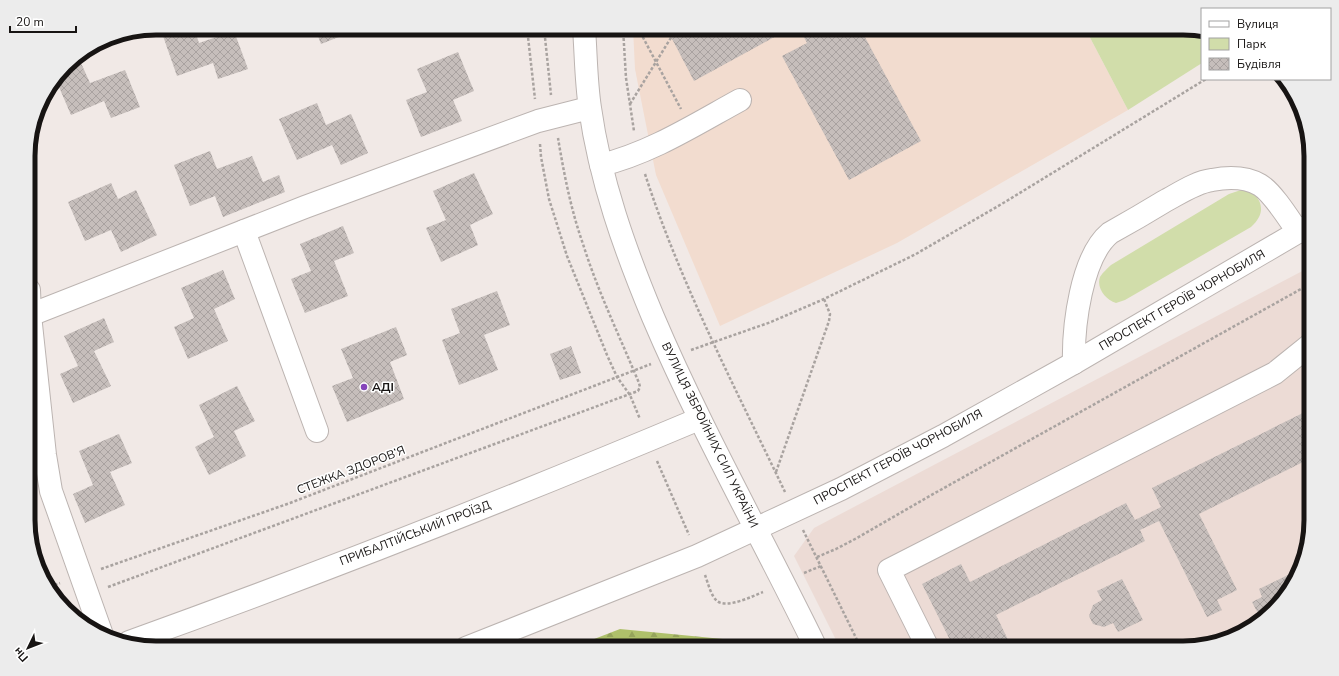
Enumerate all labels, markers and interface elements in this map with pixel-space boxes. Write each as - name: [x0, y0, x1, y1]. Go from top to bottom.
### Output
- scale bar: [10, 8, 76, 34]
- legend: [1201, 8, 1331, 80]
- text: 20 m: [16, 14, 44, 30]
- text: Вулиця: [1237, 16, 1279, 32]
- text: Парк: [1237, 36, 1267, 52]
- text: Будівля: [1237, 56, 1281, 72]
- street label: ПРОСПЕКТ ГЕРОЇВ ЧОРНОБИЛЯ: [1096, 246, 1268, 354]
- street label: ВУЛИЦЯ ЗБРОЙНИХ СИЛ УКРАЇНИ: [658, 339, 762, 531]
- place label: АДІ: [372, 379, 394, 395]
- marker: АДІ: [359, 382, 369, 392]
- street label: ПРОСПЕКТ ГЕРОЇВ ЧОРНОБИЛЯ: [811, 405, 985, 509]
- street label: СТЕЖКА ЗДОРОВ’Я: [295, 442, 407, 498]
- street label: ПРИБАЛТІЙСЬКИЙ ПРОЇЗД: [337, 497, 493, 569]
- north arrow: [8, 628, 48, 668]
- text: Пн: [10, 644, 32, 665]

